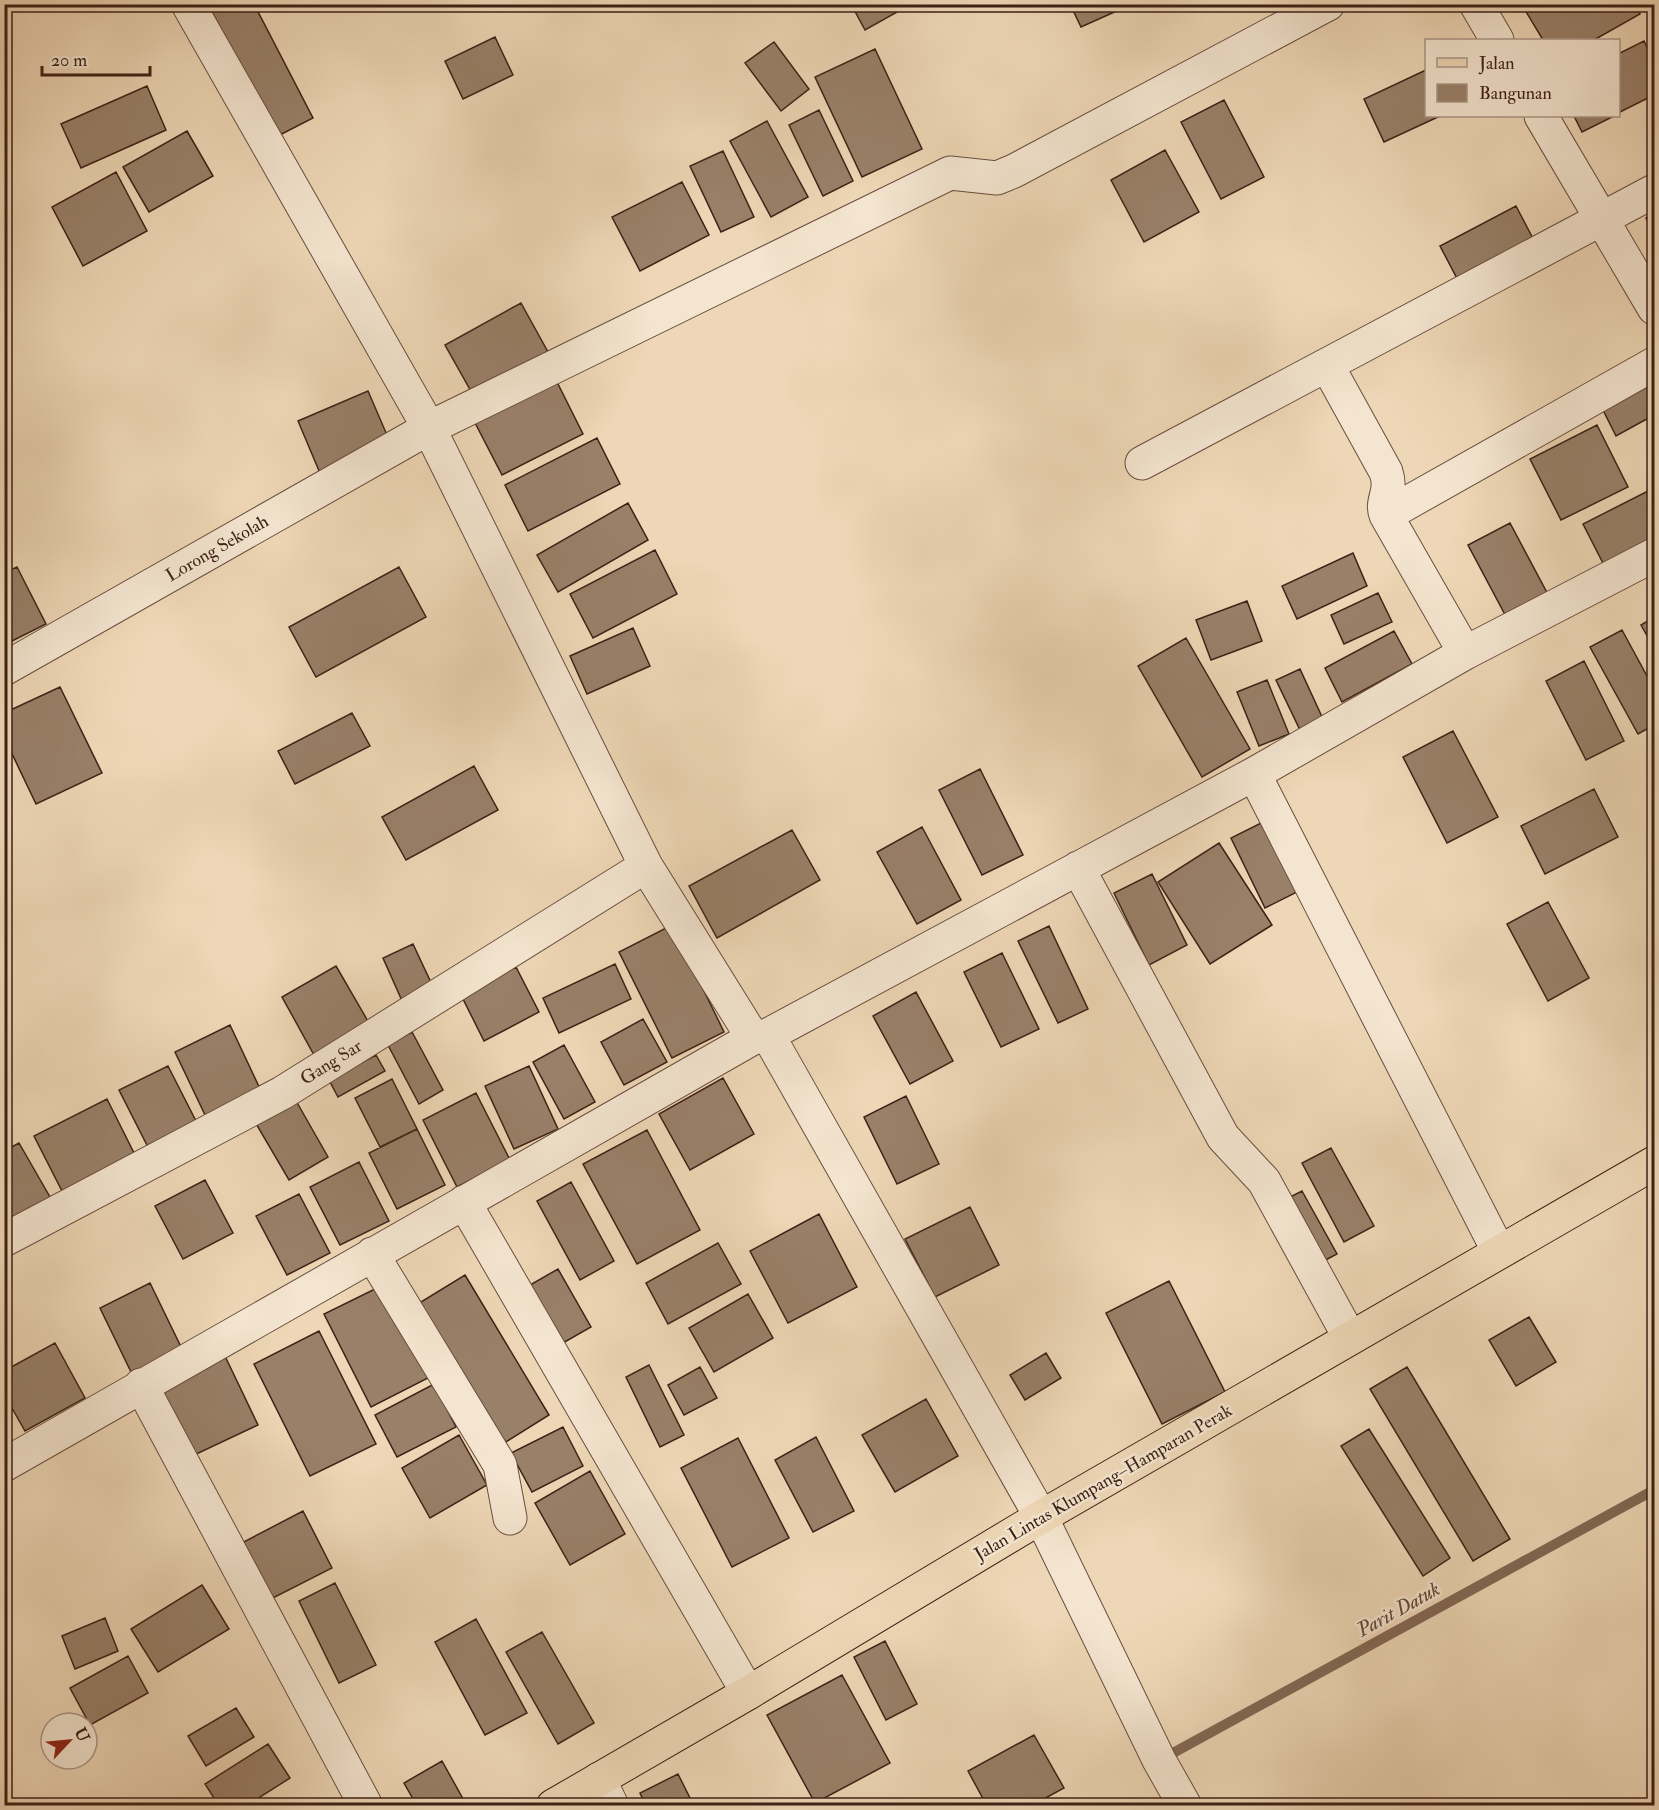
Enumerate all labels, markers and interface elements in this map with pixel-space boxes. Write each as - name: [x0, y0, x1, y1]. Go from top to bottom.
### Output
- scale bar: [42, 39, 150, 77]
- legend: [1425, 39, 1620, 117]
- text: 20 m: [51, 49, 87, 72]
- text: Jalan: [1478, 52, 1515, 75]
- text: Bangunan: [1479, 82, 1552, 105]
- street label: Lorong Sekolah: [162, 509, 273, 587]
- street label: Gang Sar: [296, 1034, 367, 1090]
- street label: Jalan Lintas Klumpang–Hamparan Perak: [969, 1399, 1237, 1566]
- water label: Parit Datuk: [1351, 1576, 1444, 1643]
- north arrow: [39, 1711, 99, 1771]
- text: U: [70, 1724, 94, 1746]

